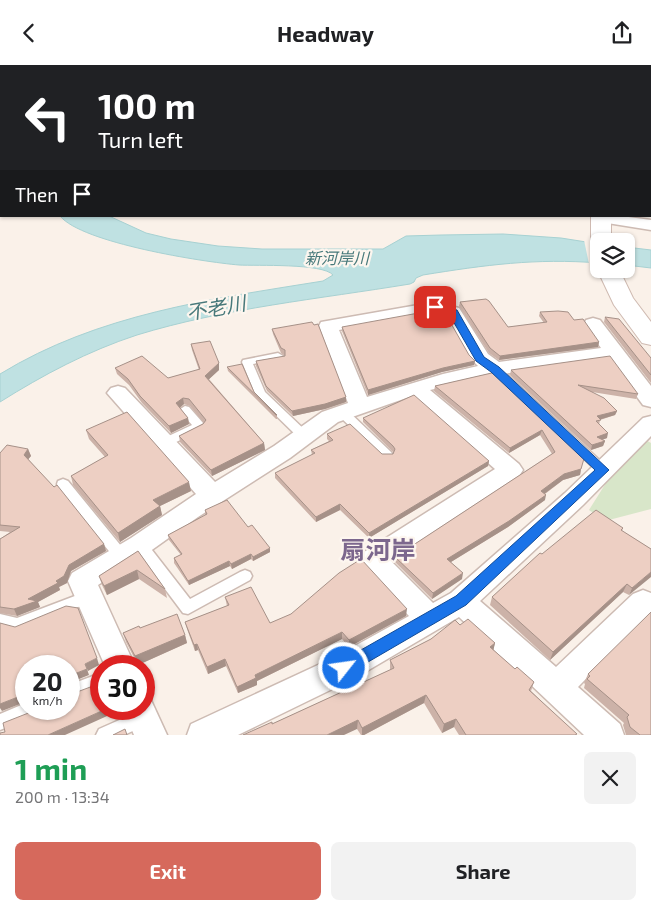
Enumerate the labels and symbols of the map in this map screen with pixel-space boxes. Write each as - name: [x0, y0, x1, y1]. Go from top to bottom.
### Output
- water label: 新河岸川: [305, 248, 371, 267]
- pin: [414, 286, 456, 328]
- water label: 不老川: [184, 290, 249, 324]
- district label: 扇河岸: [340, 534, 416, 564]
- position arrow: [317, 641, 369, 693]
- speed limit sign: 30: [90, 655, 155, 720]

